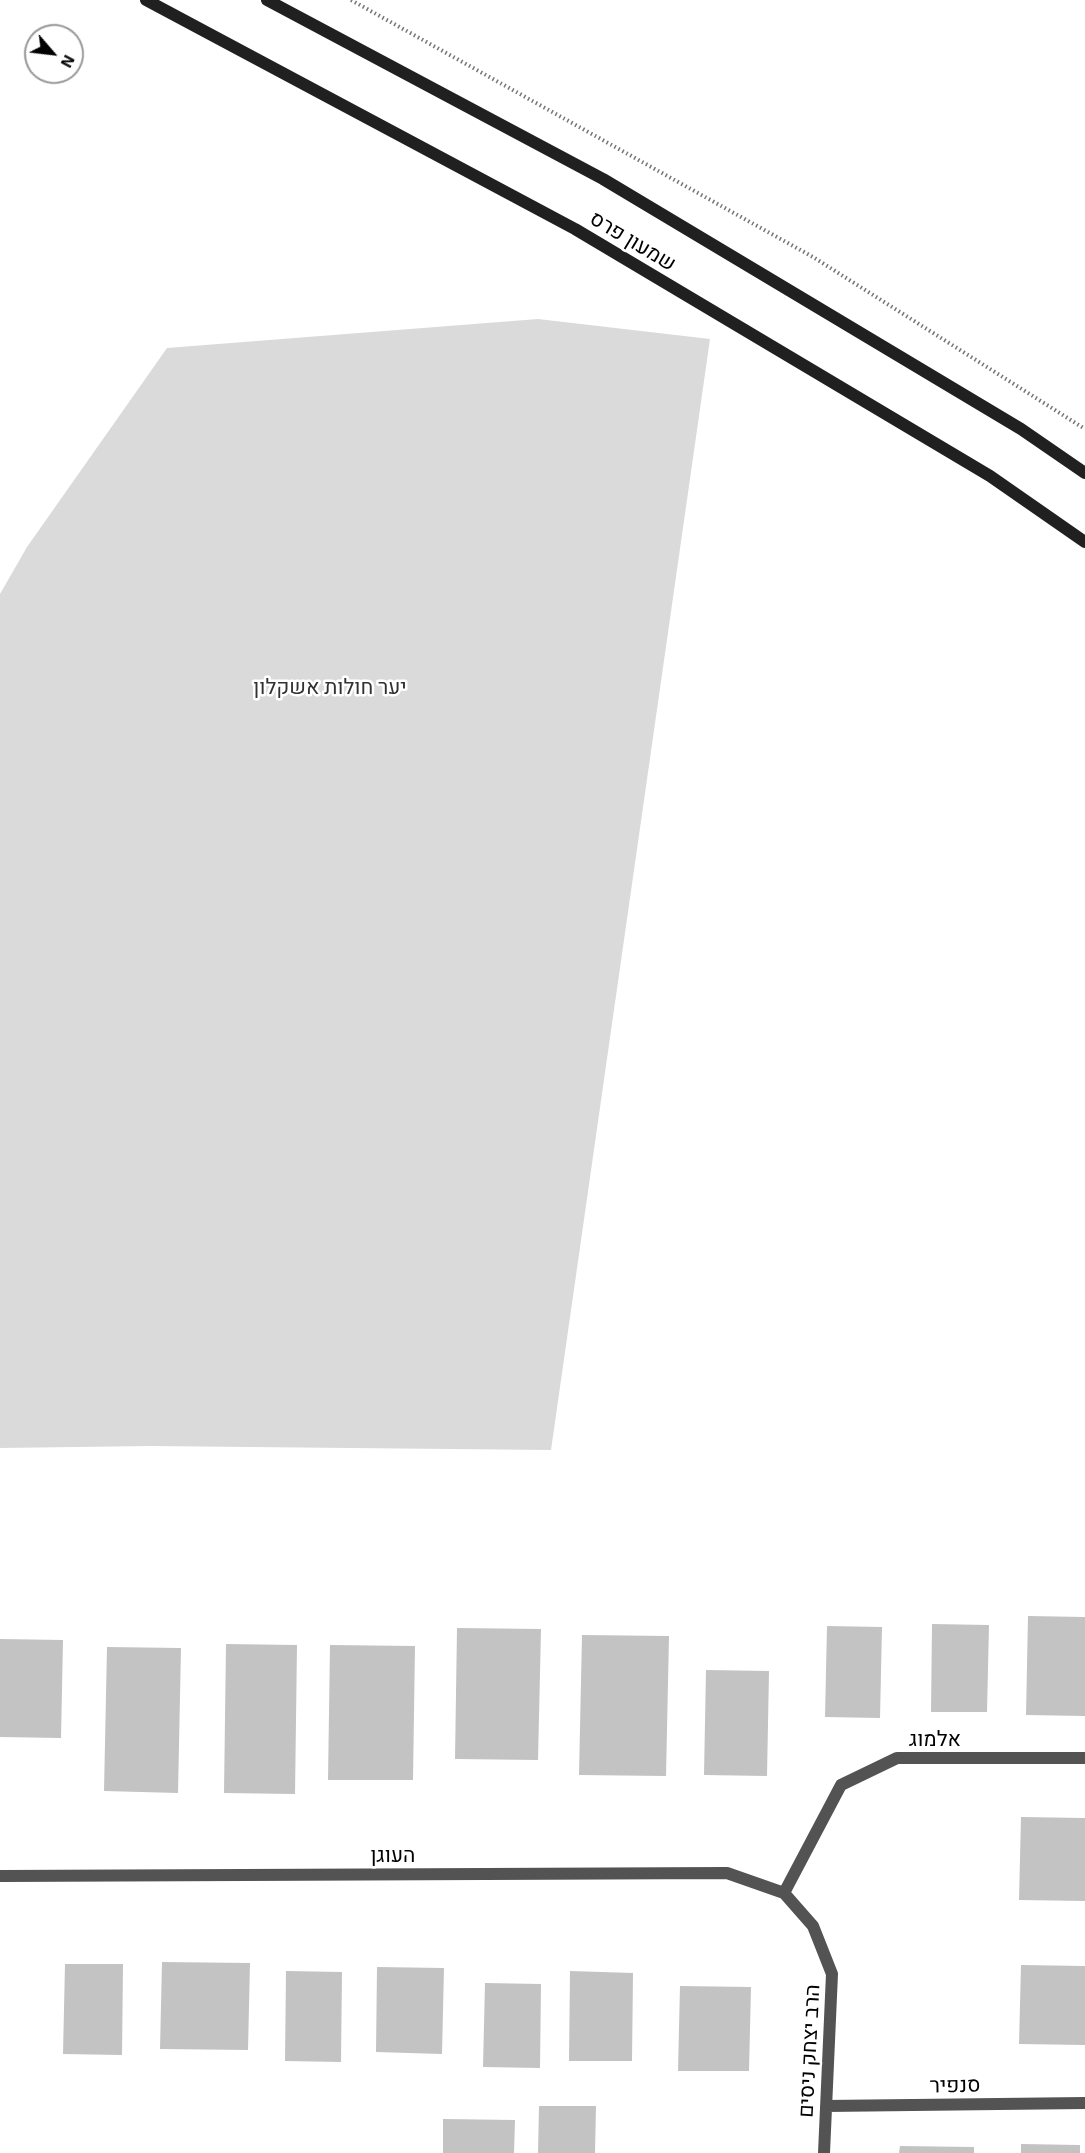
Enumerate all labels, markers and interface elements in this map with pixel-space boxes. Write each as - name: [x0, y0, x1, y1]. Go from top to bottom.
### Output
- north arrow: [24, 24, 84, 84]
- text: N: [57, 52, 80, 71]
- street label: שמעון פרס: [585, 206, 681, 276]
- park label: יער חולות אשקלון: [253, 674, 407, 700]
- street label: אלמוג: [909, 1726, 961, 1752]
- street label: העוגן: [371, 1842, 415, 1868]
- street label: הרב יצחק ניסים: [793, 1984, 825, 2118]
- street label: סנפיר: [929, 2072, 981, 2098]

